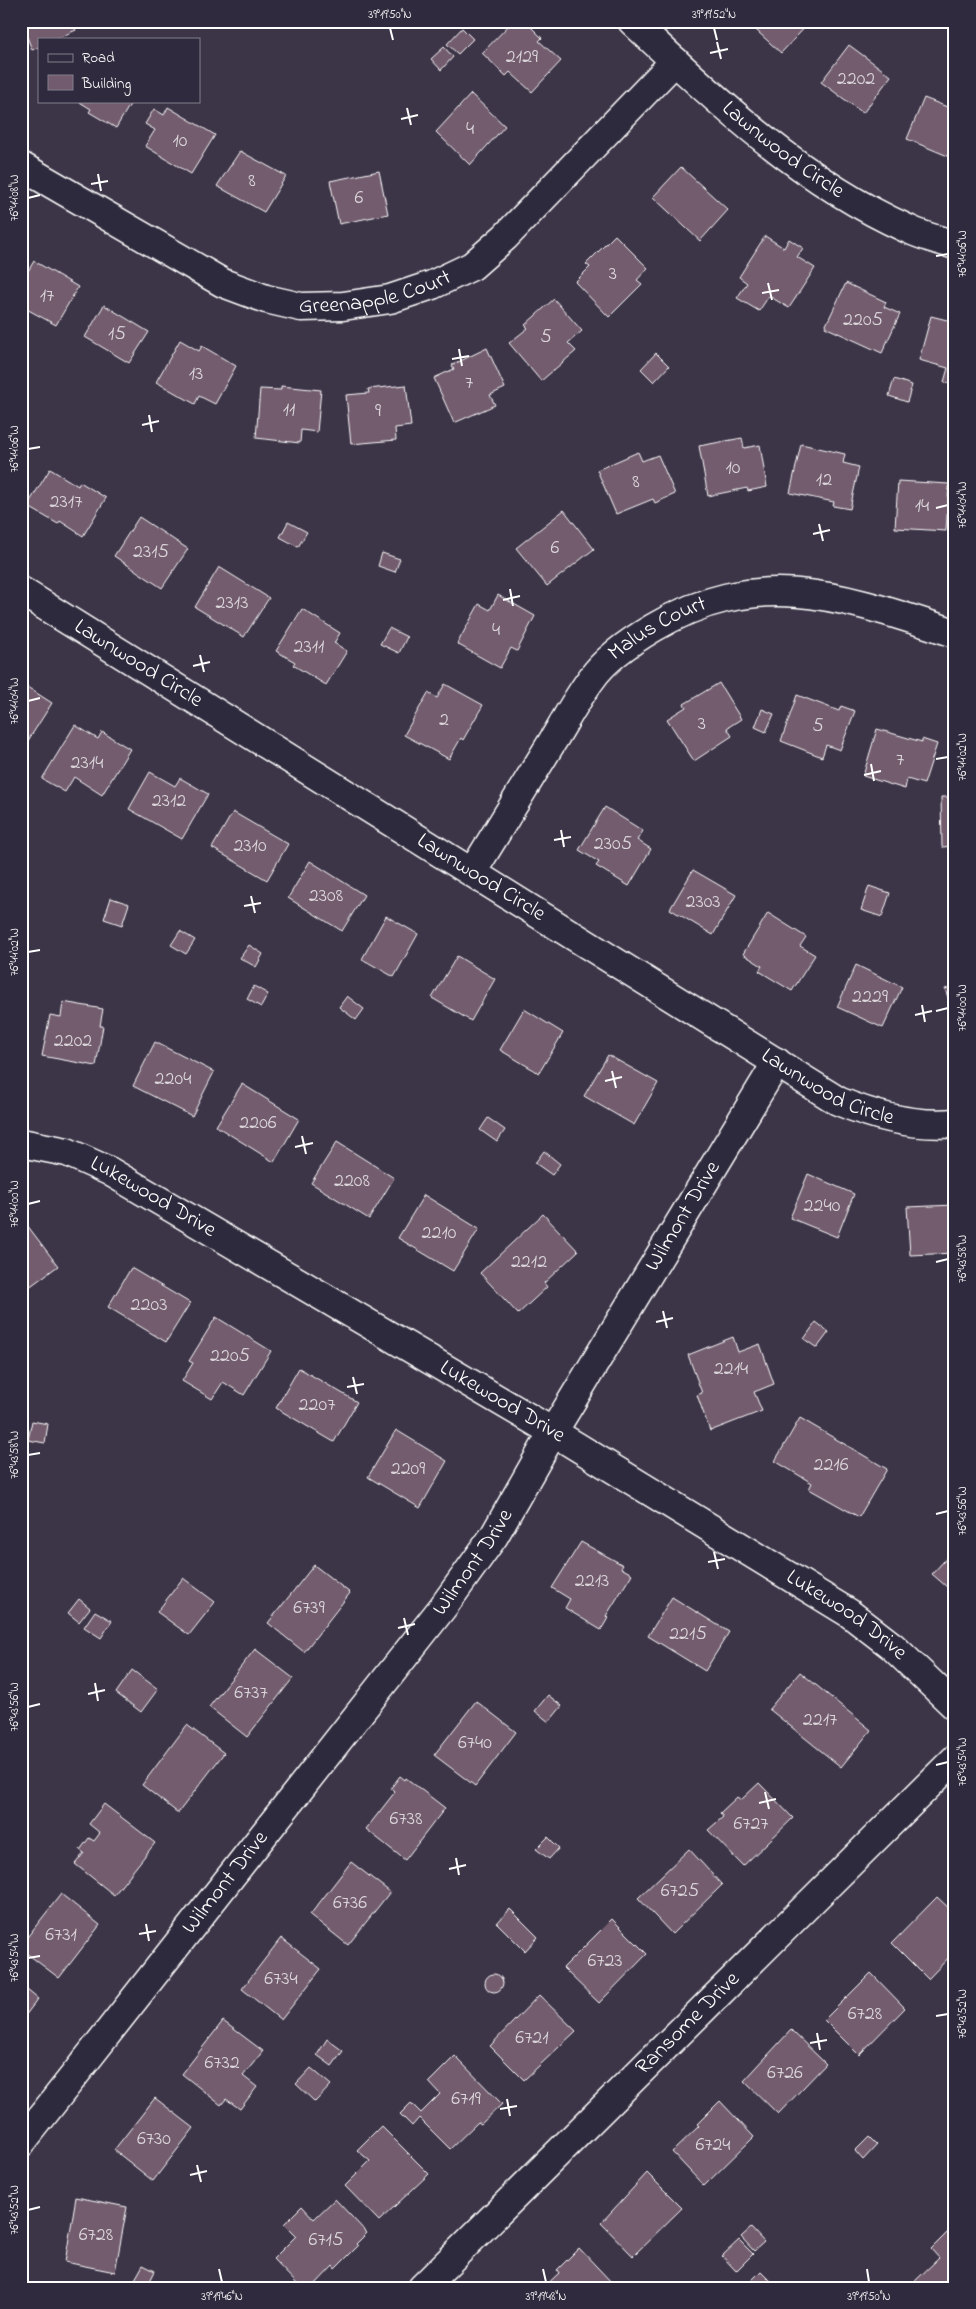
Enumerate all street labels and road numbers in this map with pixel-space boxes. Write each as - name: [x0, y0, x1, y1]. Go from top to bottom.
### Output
- street label: Lawnwood Circle: [714, 94, 850, 208]
- street label: Greenapple Court: [299, 262, 457, 323]
- street label: Malus Court: [601, 588, 711, 669]
- street label: Lawnwood Circle: [67, 612, 209, 717]
- street label: Lawnwood Circle: [410, 826, 552, 930]
- street label: Lawnwood Circle: [755, 1041, 897, 1134]
- street label: Lukewood Drive: [85, 1148, 222, 1246]
- street label: Wilmont Drive: [638, 1155, 729, 1278]
- street label: Lukewood Drive: [433, 1353, 571, 1452]
- street label: Wilmont Drive: [425, 1503, 522, 1623]
- street label: Lukewood Drive: [780, 1562, 914, 1668]
- street label: Wilmont Drive: [175, 1824, 277, 1942]
- street label: Ransome Drive: [629, 1964, 748, 2083]

